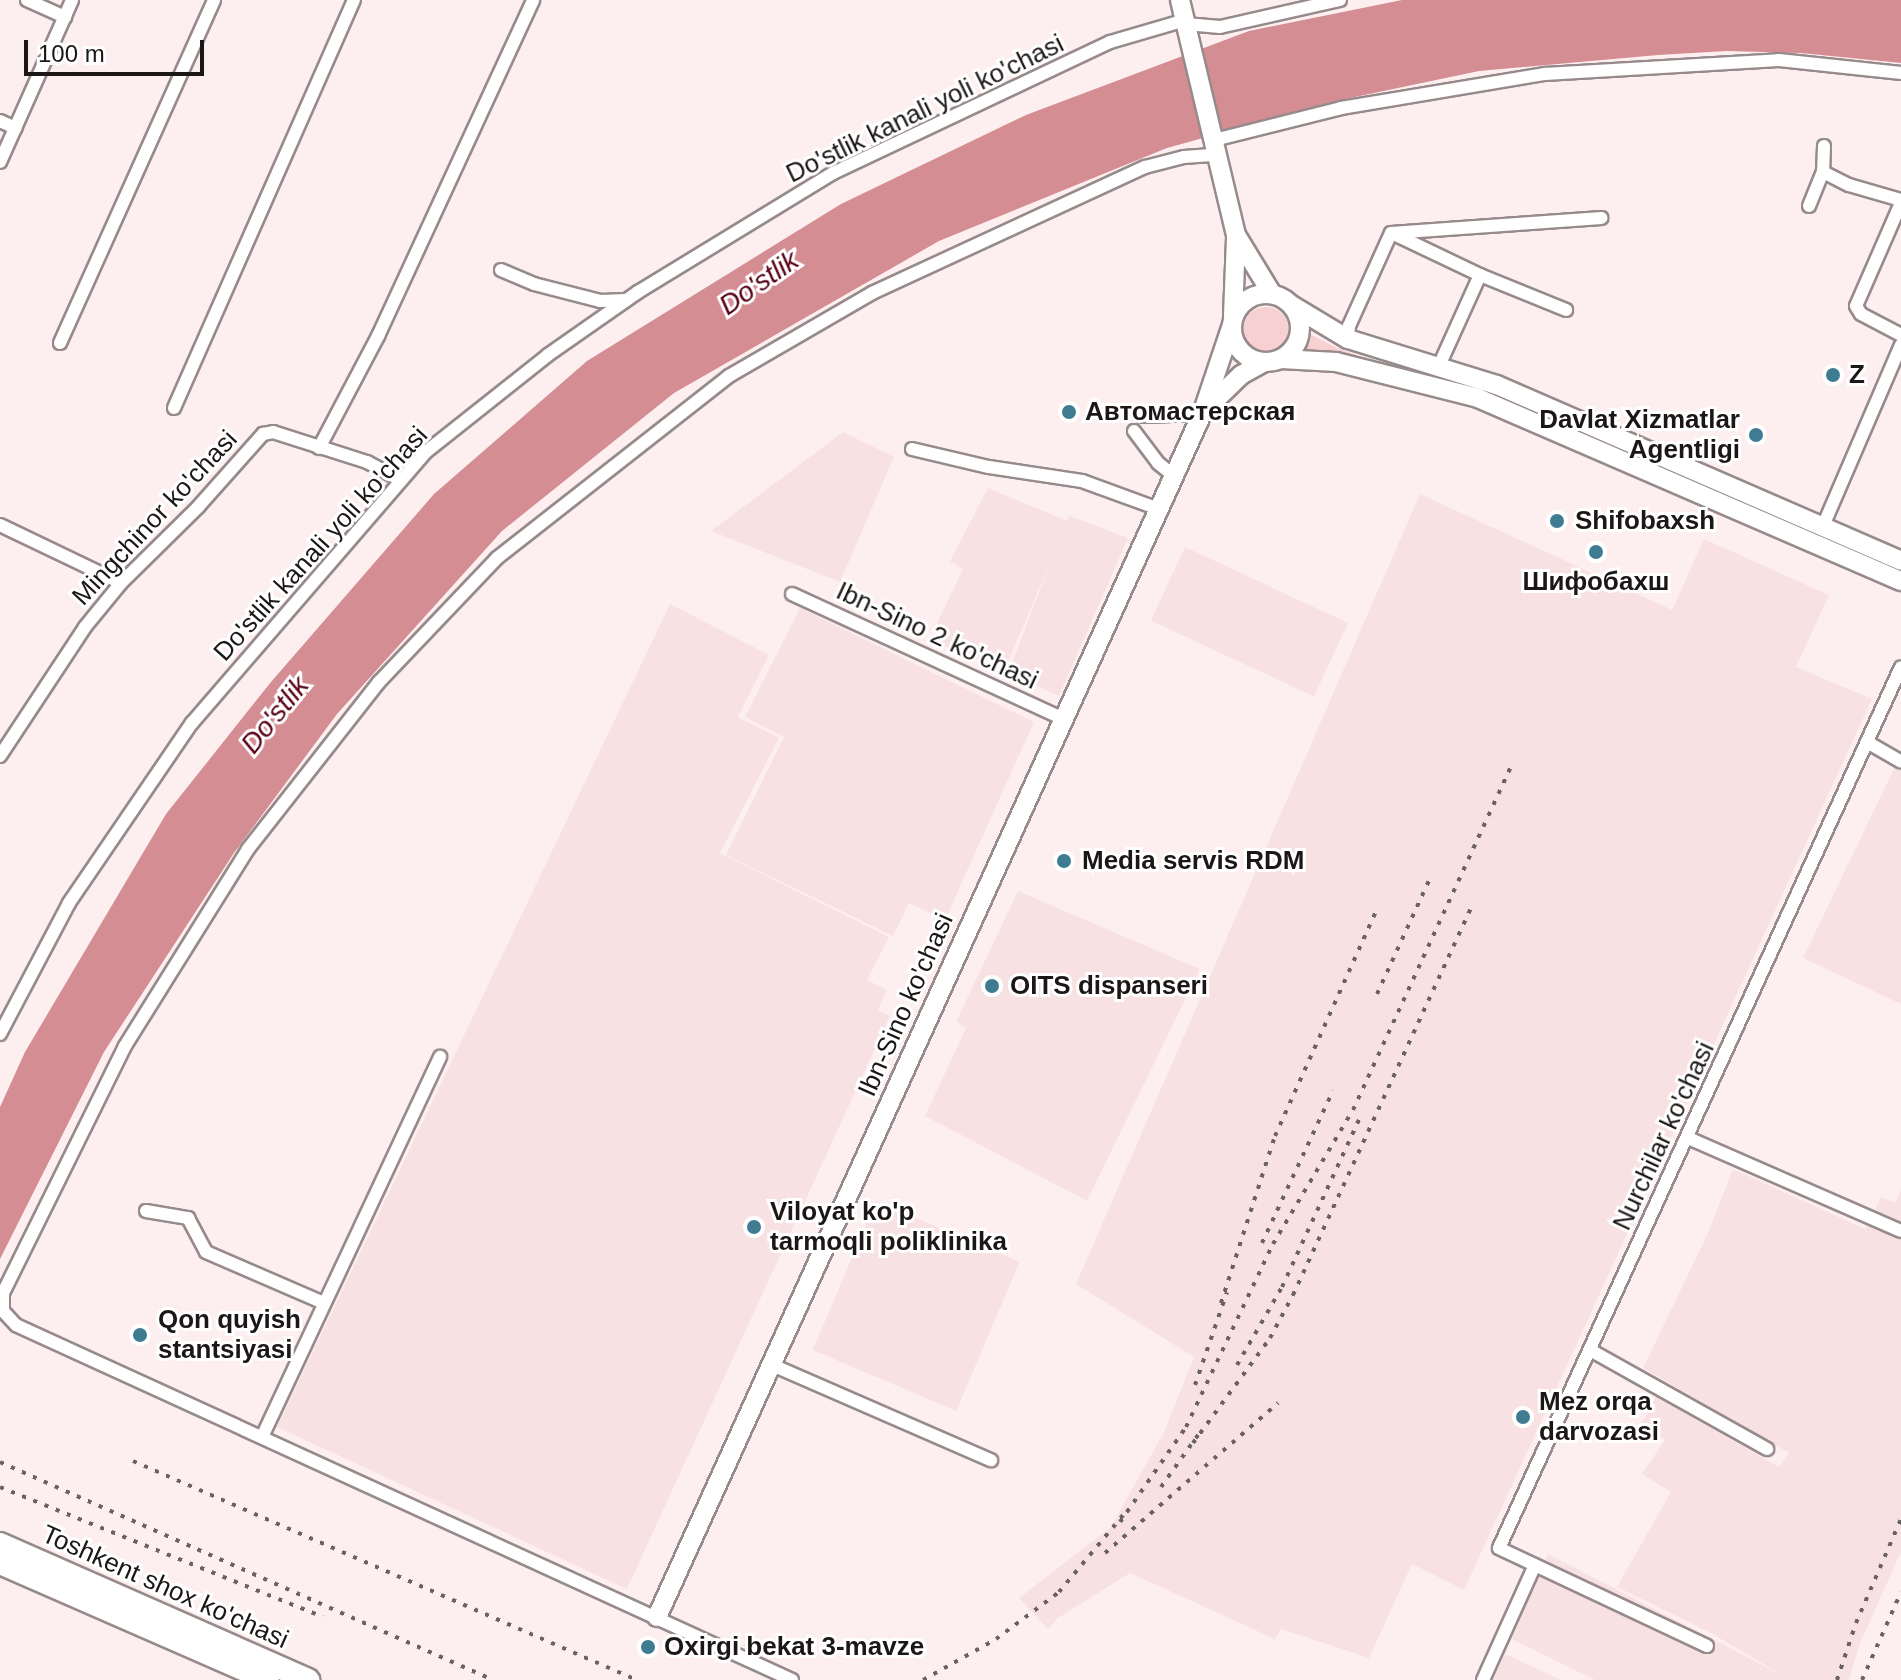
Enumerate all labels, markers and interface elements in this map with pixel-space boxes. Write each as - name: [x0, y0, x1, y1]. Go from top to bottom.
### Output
- scale bar: [28, 24, 208, 74]
- street label: Do'stlik kanali yoli ko'chasi: [781, 28, 1069, 190]
- text: 100 m: [38, 40, 105, 67]
- water label: Do'stlik: [713, 244, 805, 322]
- place label: Z: [1849, 359, 1865, 391]
- marker: Z: [1824, 366, 1842, 384]
- place label: Автомастерская: [1085, 396, 1295, 428]
- marker: Автомастерская: [1060, 403, 1078, 421]
- place label: Davlat Xizmatlar Agentligi: [1539, 404, 1740, 466]
- street label: Do'stlik kanali yoli ko'chasi: [207, 420, 435, 668]
- street label: Mingchinor ko'chasi: [66, 424, 244, 612]
- marker: Davlat Xizmatlar Agentligi: [1747, 426, 1765, 444]
- place label: Shifobaxsh: [1575, 505, 1715, 537]
- marker: Shifobaxsh: [1546, 510, 1568, 532]
- marker: Шифобахш: [1585, 541, 1607, 563]
- place label: Шифобахш: [1522, 566, 1670, 598]
- street label: Ibn-Sino 2 ko'chasi: [831, 576, 1043, 696]
- water label: Do'stlik: [234, 670, 316, 760]
- place label: Media servis RDM: [1082, 845, 1305, 877]
- marker: Media servis RDM: [1053, 850, 1075, 872]
- street label: Ibn-Sino ko'chasi: [852, 909, 960, 1101]
- place label: OITS dispanseri: [1010, 970, 1208, 1002]
- marker: OITS dispanseri: [981, 975, 1003, 997]
- street label: Nurchilar ko'chasi: [1607, 1037, 1721, 1235]
- place label: Viloyat ko'p tarmoqli poliklinika: [770, 1196, 1007, 1258]
- marker: Viloyat ko'p tarmoqli poliklinika: [745, 1218, 763, 1236]
- place label: Qon quyish stantsiyasi: [158, 1304, 301, 1366]
- marker: Qon quyish stantsiyasi: [129, 1324, 151, 1346]
- place label: Mez orqa darvozasi: [1539, 1386, 1659, 1448]
- marker: Mez orqa darvozasi: [1514, 1408, 1532, 1426]
- street label: Toshkent shox ko'chasi: [37, 1519, 293, 1655]
- place label: Oxirgi bekat 3-mavze: [664, 1631, 924, 1663]
- marker: Oxirgi bekat 3-mavze: [639, 1638, 657, 1656]

